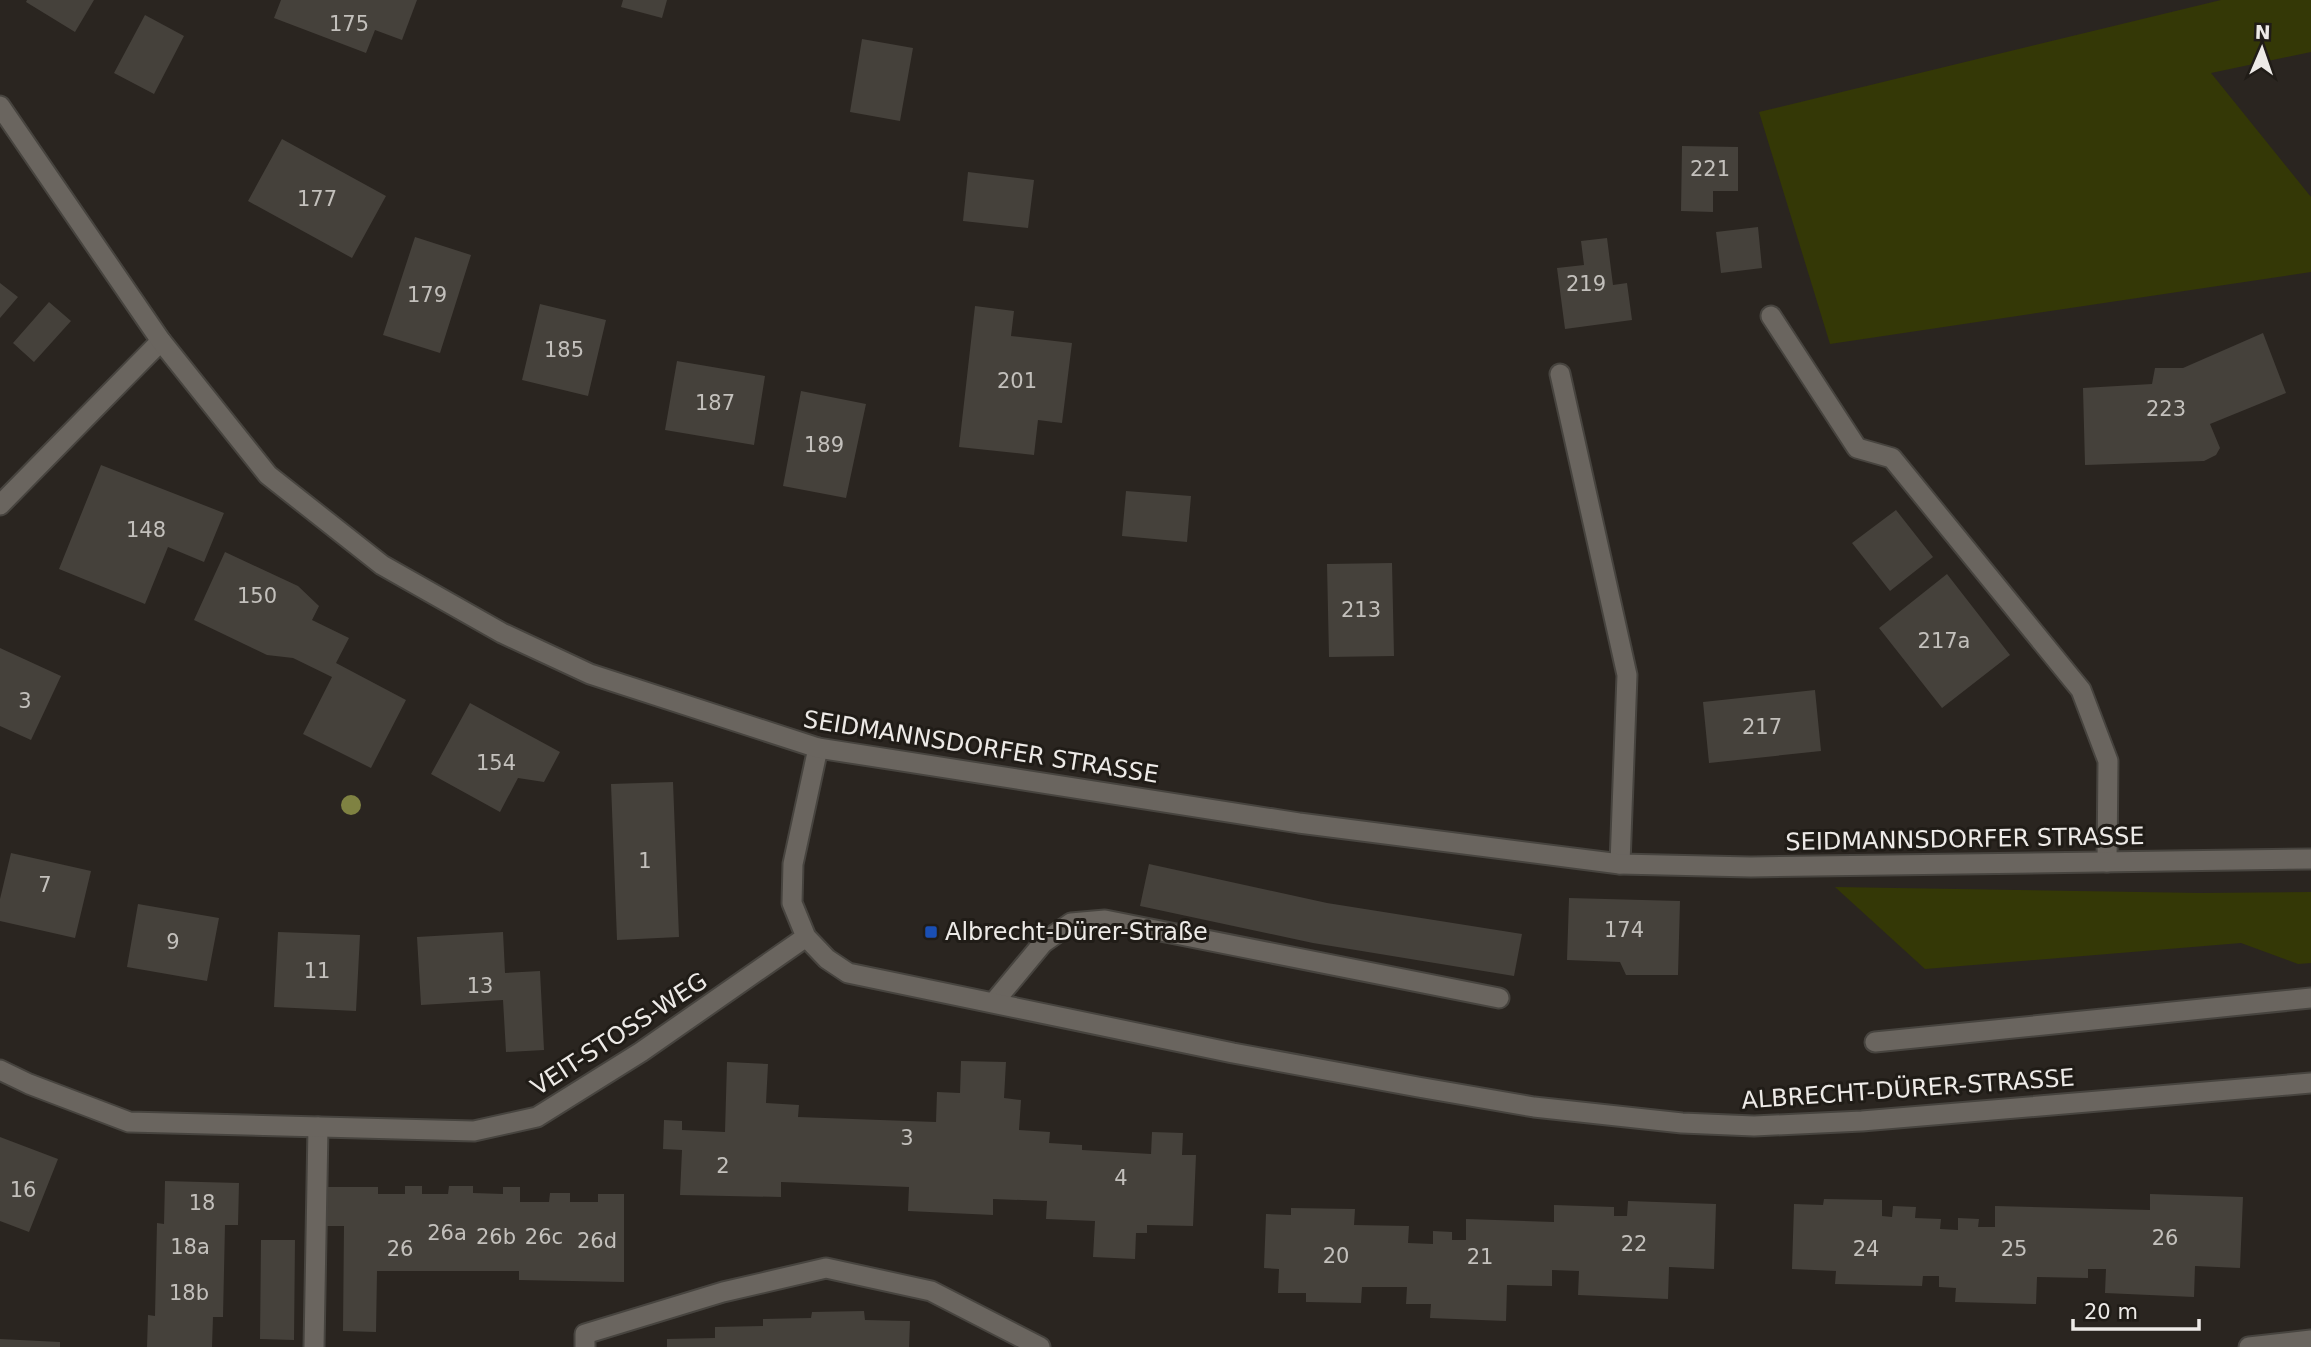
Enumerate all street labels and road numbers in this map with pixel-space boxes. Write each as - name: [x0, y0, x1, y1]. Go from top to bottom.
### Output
- street label: SEIDMANNSDORFER STRASSE: [801, 705, 1161, 789]
- street label: SEIDMANNSDORFER STRASSE: [1785, 822, 2145, 856]
- street label: VEIT-STOSS-WEG: [526, 967, 712, 1101]
- street label: ALBRECHT-DÜRER-STRASSE: [1740, 1062, 2076, 1115]

